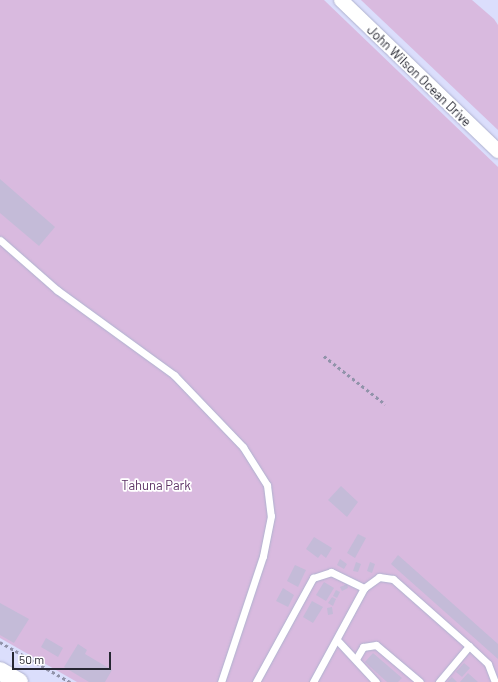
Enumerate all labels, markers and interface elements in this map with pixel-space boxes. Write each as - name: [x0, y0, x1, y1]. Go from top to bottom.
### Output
- street label: John Wilson Ocean Drive: [364, 22, 474, 130]
- park label: Tahuna Park: [121, 477, 191, 493]
- scale bar: [14, 644, 113, 670]
- text: 50 m: [19, 652, 44, 666]

